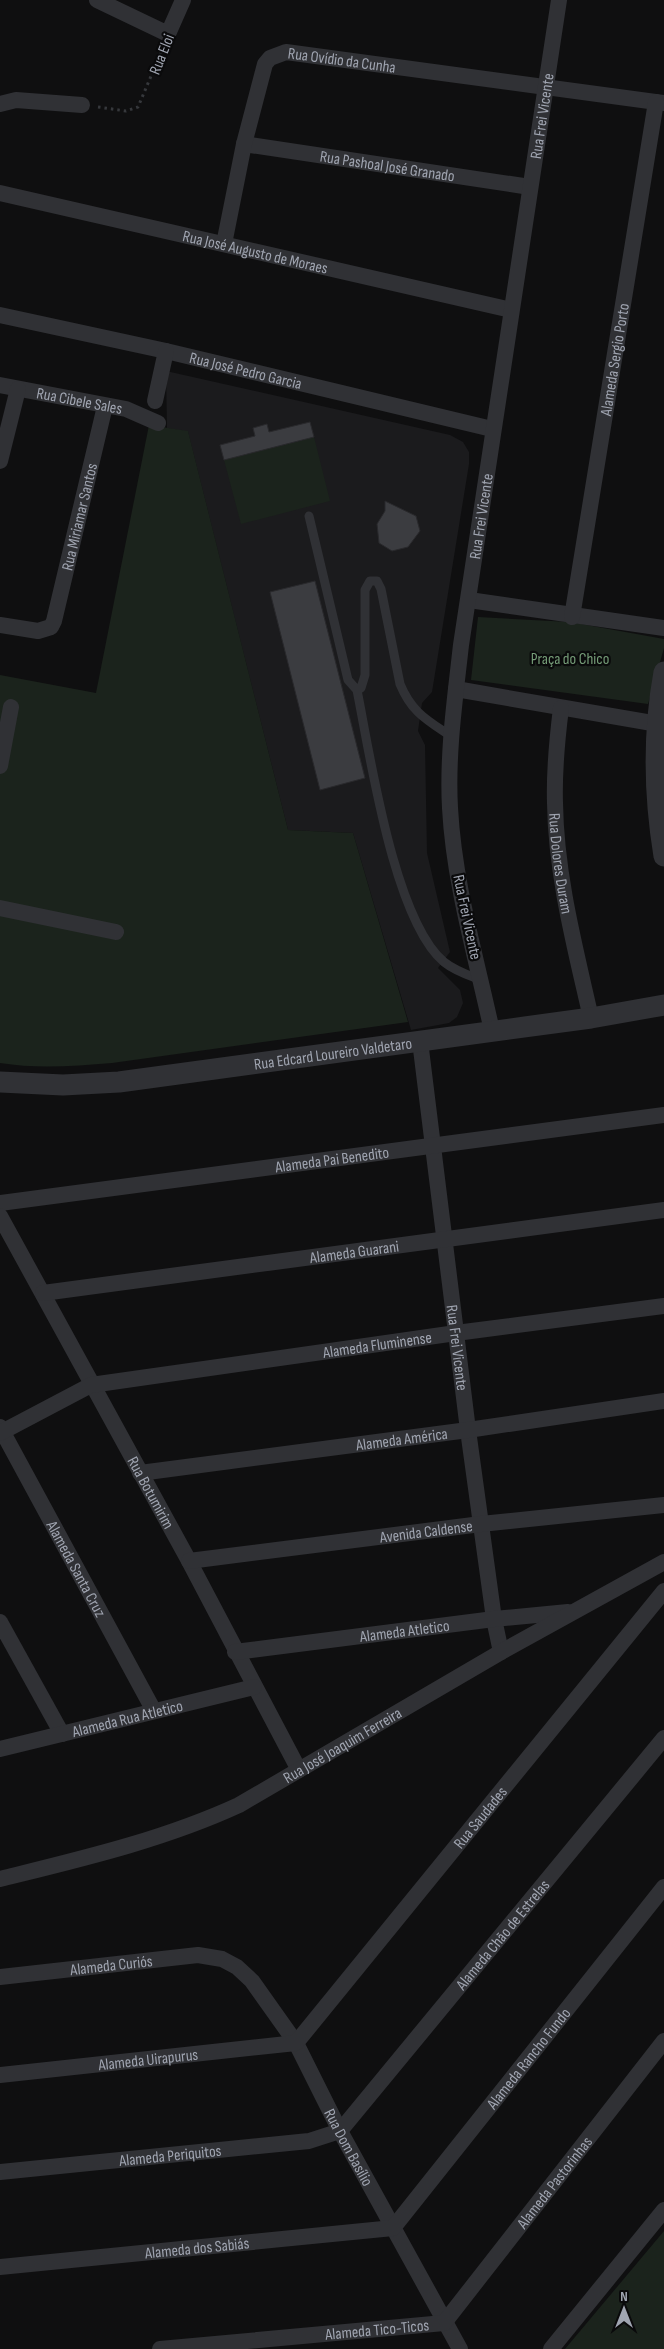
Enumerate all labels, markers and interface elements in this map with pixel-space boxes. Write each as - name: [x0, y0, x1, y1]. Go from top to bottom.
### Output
- street label: Rua Eloi: [146, 32, 179, 78]
- street label: Rua Ovídio da Cunha: [287, 44, 397, 78]
- street label: Rua Frei Vicente: [527, 72, 559, 160]
- street label: Rua Pashoal José Granado: [318, 148, 456, 187]
- street label: Rua José Augusto de Moraes: [181, 227, 330, 279]
- street label: Alameda Sergio Porto: [597, 302, 634, 418]
- street label: Rua José Pedro Garcia: [187, 349, 304, 394]
- street label: Rua Cibele Sales: [35, 384, 124, 419]
- street label: Rua Miriamar Santos: [58, 461, 102, 573]
- street label: Rua Frei Vicente: [466, 472, 498, 561]
- park label: Praça do Chico: [531, 650, 609, 669]
- street label: Rua Dolores Duram: [544, 813, 576, 916]
- street label: Rua Frei Vicente: [448, 873, 485, 961]
- street label: Rua Edcard Loureiro Valdetaro: [253, 1034, 413, 1075]
- street label: Alameda Pai Benedito: [273, 1144, 390, 1178]
- street label: Alameda Guarani: [308, 1238, 400, 1268]
- street label: Rua Frei Vicente: [442, 1304, 471, 1392]
- street label: Alameda Fluminense: [321, 1329, 433, 1363]
- street label: Alameda América: [354, 1425, 449, 1456]
- street label: Rua Botumirim: [123, 1454, 177, 1532]
- street label: Alameda Santa Cruz: [41, 1517, 109, 1621]
- street label: Avenida Caldense: [378, 1517, 474, 1548]
- street label: Alameda Atletico: [358, 1617, 451, 1647]
- street label: Alameda Rua Atletico: [69, 1697, 185, 1742]
- street label: Rua José Joaquim Ferreira: [280, 1704, 405, 1788]
- street label: Rua Saudades: [450, 1783, 512, 1853]
- street label: Alameda Chão de Estrelas: [452, 1876, 554, 1995]
- street label: Alameda Curiós: [68, 1952, 154, 1980]
- street label: Alameda Rancho Fundo: [483, 2005, 575, 2114]
- street label: Alameda Uirapurus: [97, 2046, 199, 2075]
- street label: Rua Dom Basílio: [319, 2106, 376, 2190]
- street label: Alameda Pastorinhas: [513, 2133, 597, 2234]
- street label: Alameda Periquitos: [117, 2142, 223, 2171]
- street label: Alameda dos Sabiás: [143, 2234, 250, 2264]
- north arrow: [599, 2284, 649, 2334]
- text: N: [620, 2288, 628, 2305]
- street label: Alameda Tico-Ticos: [324, 2316, 430, 2345]

